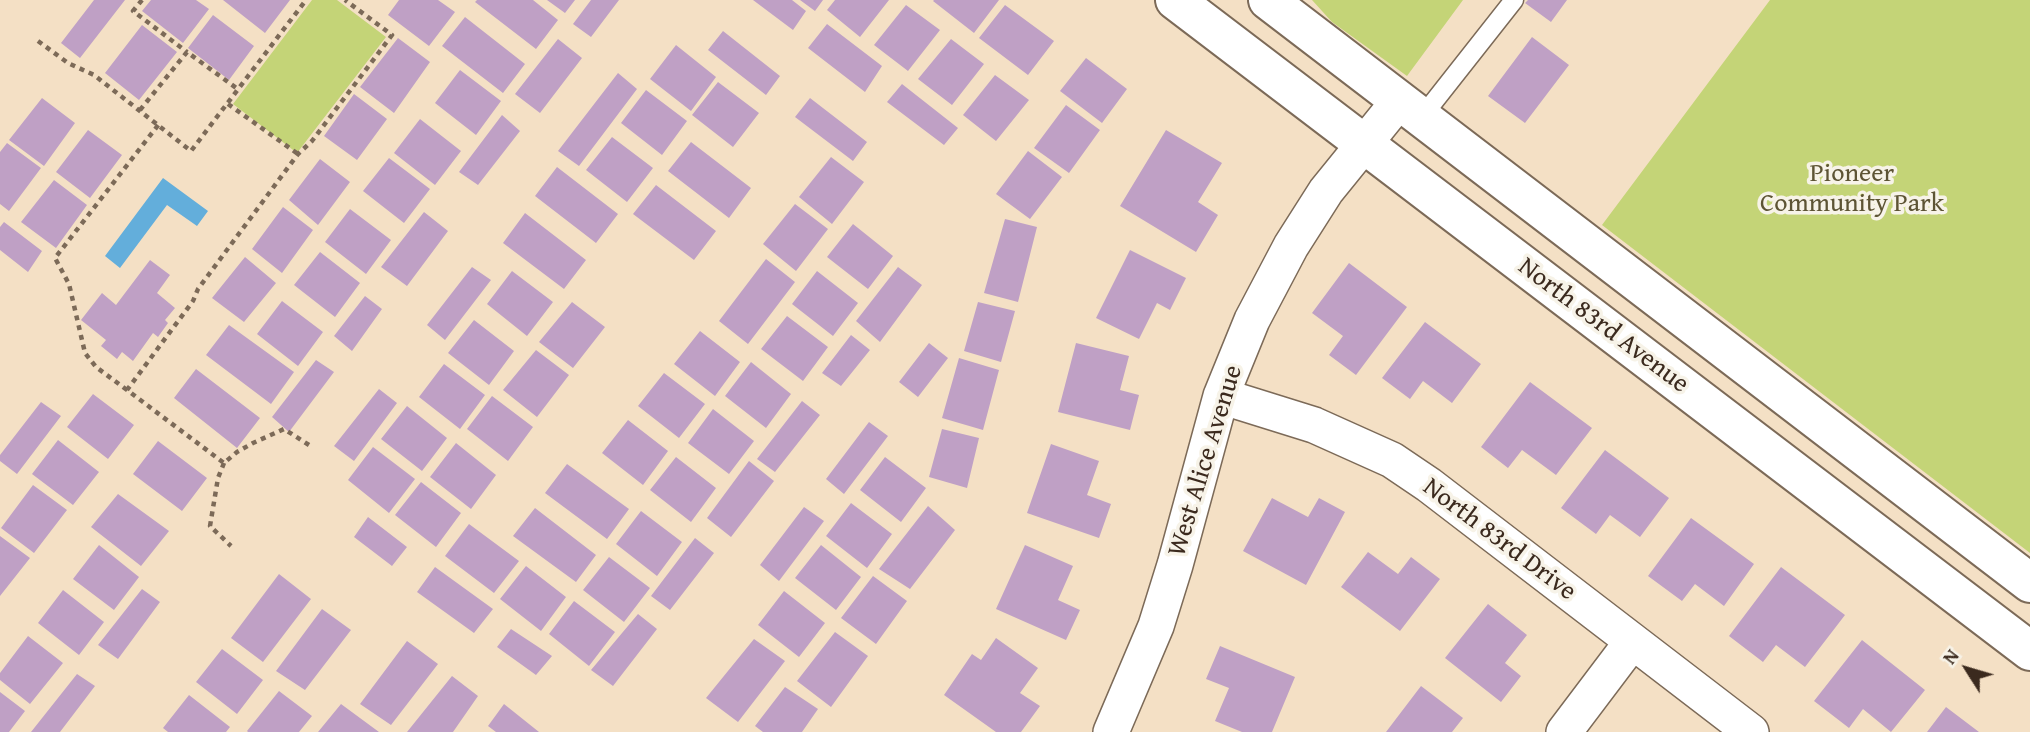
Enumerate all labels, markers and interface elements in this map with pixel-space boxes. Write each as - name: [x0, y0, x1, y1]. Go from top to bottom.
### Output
- park label: Pioneer Community Park: [1760, 158, 1944, 220]
- street label: North 83rd Avenue: [1512, 252, 1694, 400]
- street label: West Alice Avenue: [1162, 362, 1250, 560]
- street label: North 83rd Drive: [1416, 472, 1582, 608]
- north arrow: [1932, 634, 2002, 704]
- text: N: [1935, 643, 1965, 670]

